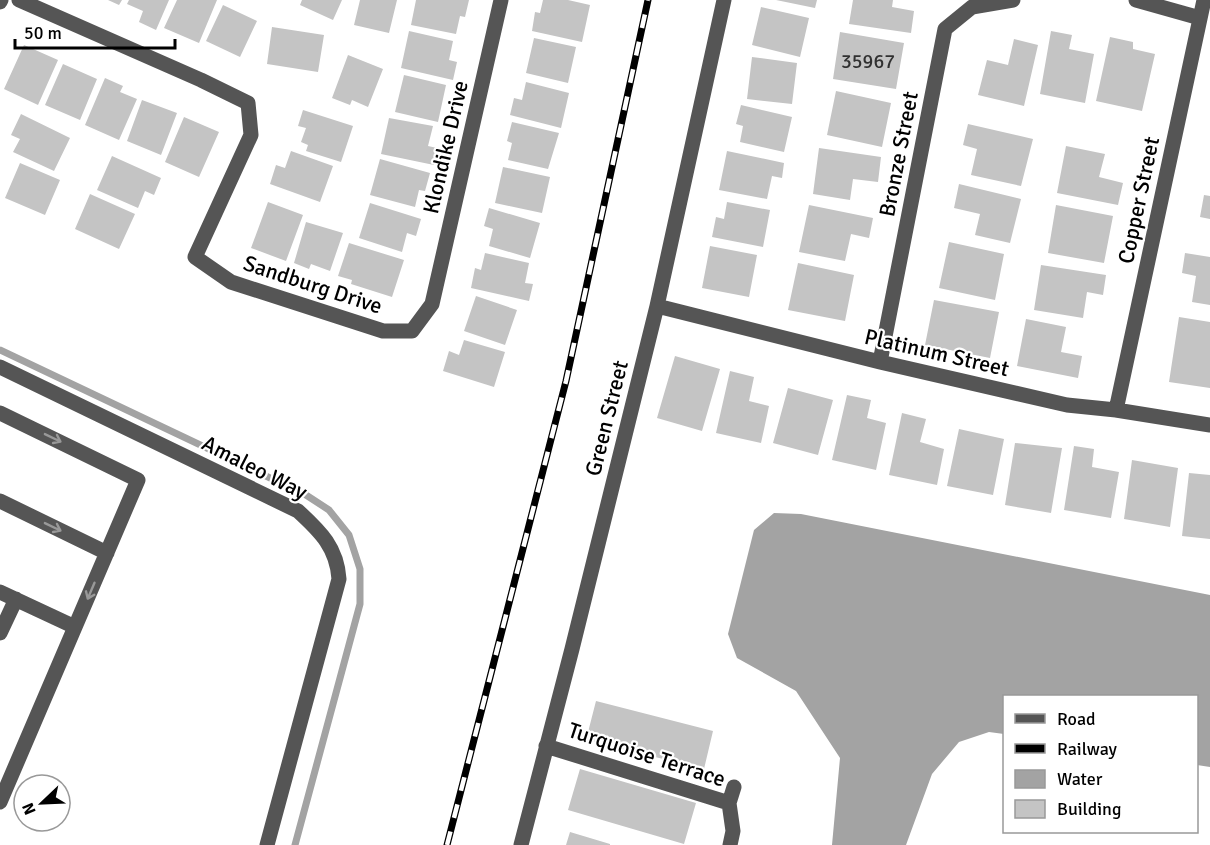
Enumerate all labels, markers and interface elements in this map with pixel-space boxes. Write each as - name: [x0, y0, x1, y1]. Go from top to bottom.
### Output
- scale bar: [15, 12, 176, 50]
- text: 50 m: [24, 22, 62, 44]
- house number: 35967: [841, 49, 895, 74]
- street label: Klondike Drive: [417, 78, 474, 216]
- street label: Bronze Street: [873, 89, 924, 219]
- street label: Copper Street: [1112, 134, 1165, 266]
- street label: Sandburg Drive: [240, 249, 386, 320]
- street label: Platinum Street: [862, 323, 1012, 382]
- street label: Green Street: [579, 357, 634, 479]
- street label: Amaleo Way: [198, 429, 313, 506]
- one-way arrow: [43, 433, 61, 445]
- one-way arrow: [43, 521, 61, 533]
- one-way arrow: [84, 582, 96, 600]
- legend: [1003, 695, 1198, 833]
- text: Road: [1057, 708, 1096, 730]
- street label: Turquoise Terrace: [565, 716, 729, 793]
- text: Railway: [1057, 738, 1118, 760]
- text: Water: [1057, 768, 1103, 790]
- north arrow: [12, 773, 72, 833]
- text: Building: [1057, 798, 1121, 820]
- text: N: [18, 799, 40, 818]

